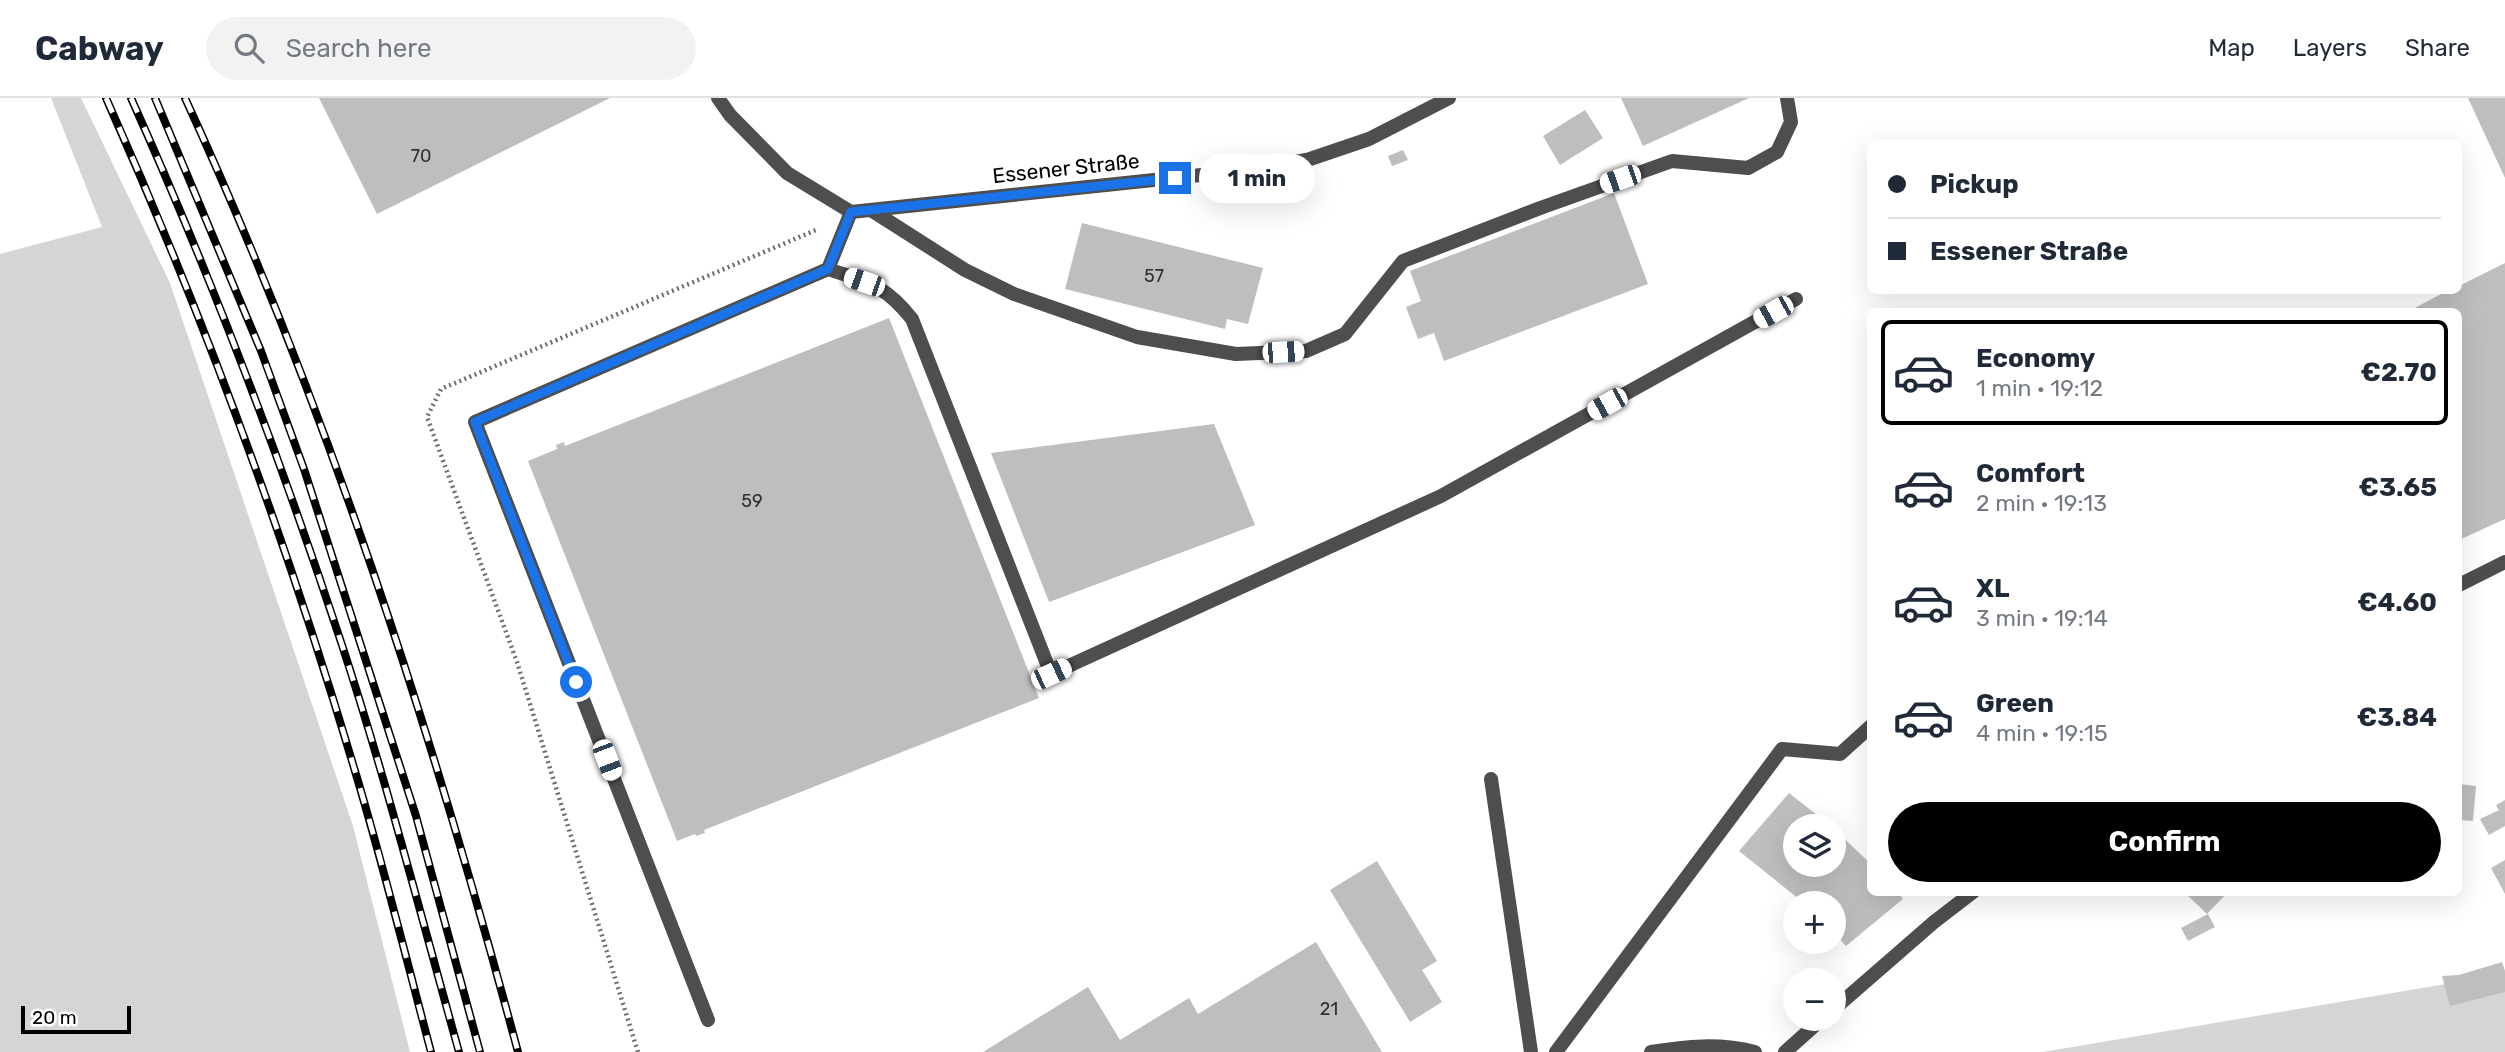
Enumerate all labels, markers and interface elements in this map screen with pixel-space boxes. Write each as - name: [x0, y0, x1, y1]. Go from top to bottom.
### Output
- search box: [206, 17, 696, 80]
- text: Cabway: [35, 29, 164, 68]
- icon: search: [230, 29, 268, 67]
- text: Search here: [286, 33, 432, 64]
- text: Map: [2208, 34, 2255, 62]
- text: Layers: [2293, 34, 2367, 62]
- text: Share: [2405, 34, 2470, 62]
- house number: 70: [411, 145, 431, 167]
- street label: Essener Straße: [991, 148, 1141, 188]
- callout: 1 min: [1200, 154, 1315, 202]
- route end: [1159, 162, 1191, 194]
- car: [1597, 162, 1644, 196]
- text: 1 min: [1228, 164, 1286, 192]
- text: Pickup: [1930, 169, 2019, 200]
- text: Essener Straße: [1930, 236, 2128, 267]
- car: [841, 265, 888, 299]
- house number: 57: [1144, 265, 1164, 287]
- car: [1750, 293, 1797, 331]
- car: [1262, 340, 1305, 364]
- icon: car: [1892, 341, 1955, 404]
- text: Economy: [1976, 343, 2095, 374]
- text: €2.70: [2361, 357, 2437, 388]
- text: 1 min · 19:12: [1976, 374, 2103, 402]
- car: [1584, 385, 1631, 423]
- icon: car: [1892, 456, 1955, 519]
- text: Comfort: [1976, 458, 2085, 489]
- text: €3.65: [2358, 472, 2437, 503]
- text: 2 min · 19:13: [1976, 489, 2107, 517]
- house number: 59: [741, 490, 763, 512]
- icon: car: [1892, 571, 1955, 634]
- text: XL: [1976, 573, 2009, 604]
- text: €4.60: [2357, 587, 2437, 618]
- text: 3 min · 19:14: [1976, 604, 2108, 632]
- car: [1028, 656, 1075, 692]
- route start: [560, 666, 592, 698]
- icon: car: [1892, 686, 1955, 749]
- text: Green: [1976, 688, 2054, 719]
- text: €3.84: [2357, 702, 2437, 733]
- text: 4 min · 19:15: [1976, 719, 2108, 747]
- car: [590, 737, 625, 783]
- button: Confirm: [1888, 802, 2441, 882]
- map controls: [1783, 814, 1846, 1031]
- button: layers: [1783, 814, 1846, 877]
- button: +: [1783, 891, 1846, 954]
- button: −: [1783, 968, 1846, 1031]
- house number: 21: [1320, 998, 1338, 1020]
- scale bar: [21, 1003, 131, 1035]
- text: 20 m: [32, 1006, 77, 1029]

